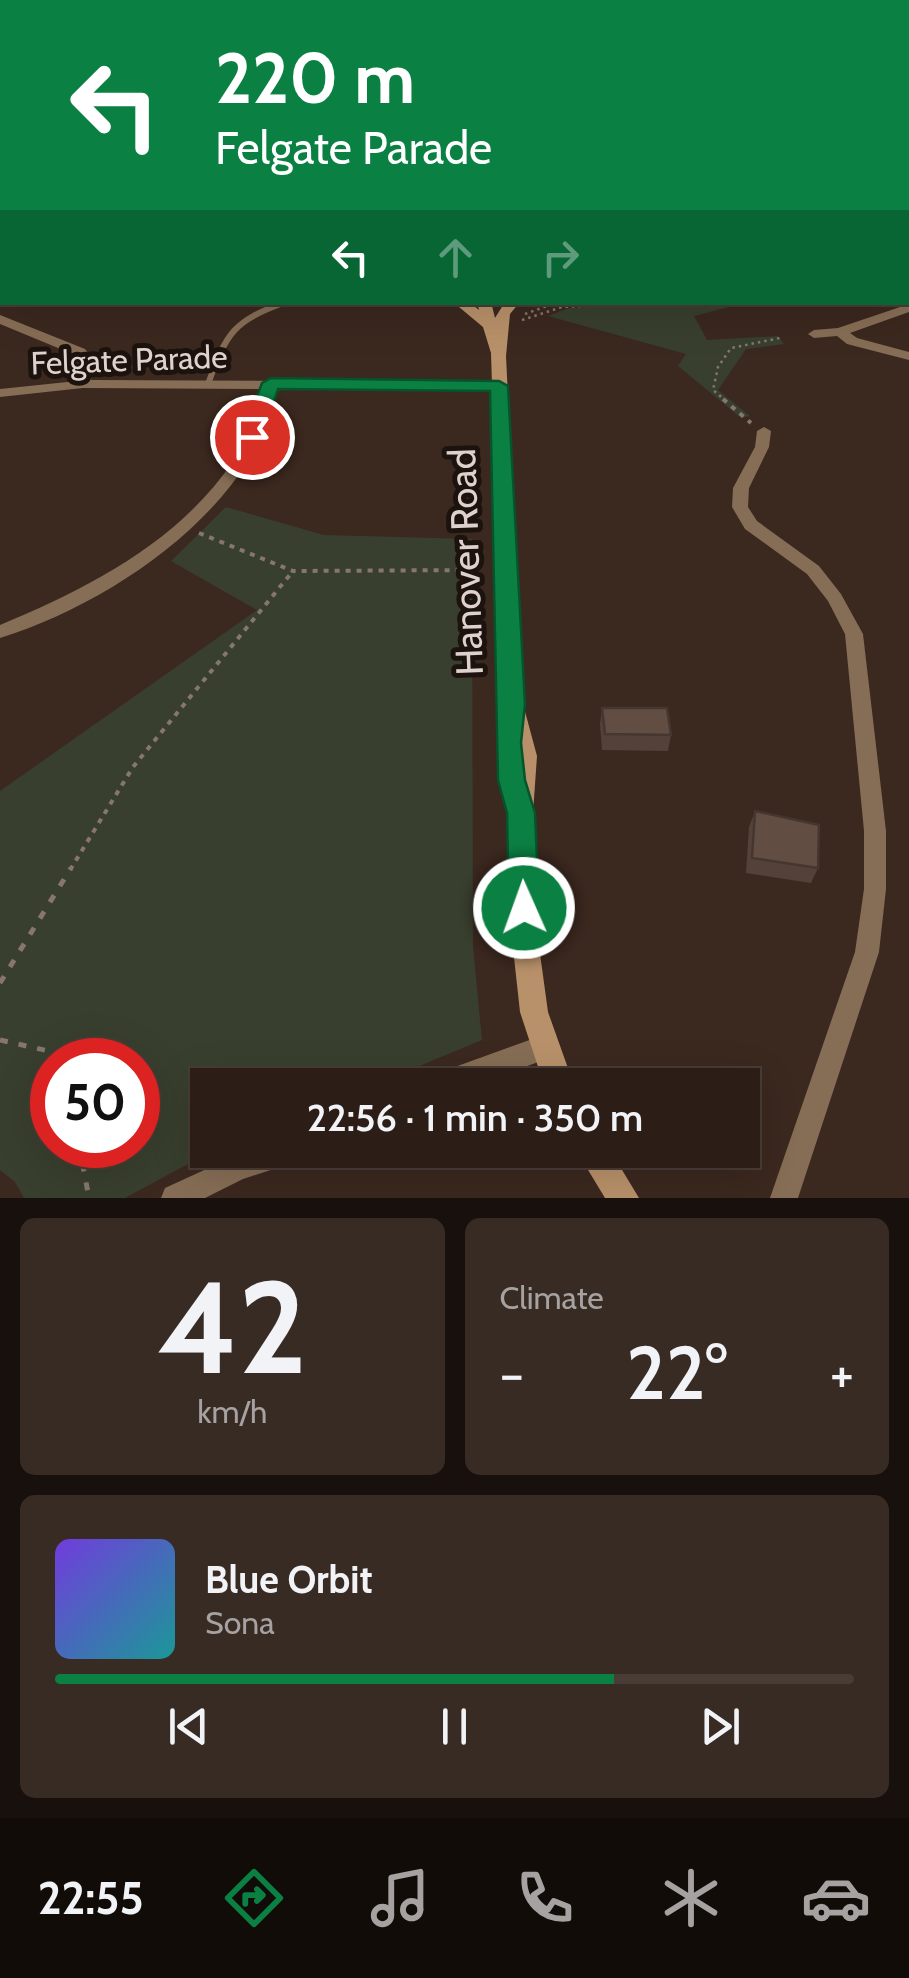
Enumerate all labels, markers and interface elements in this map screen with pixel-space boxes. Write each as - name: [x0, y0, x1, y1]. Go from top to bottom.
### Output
- text: 220 m: [215, 35, 415, 121]
- icon: left: [50, 40, 180, 170]
- text: Felgate Parade: [215, 121, 492, 175]
- icon: left: [323, 230, 378, 285]
- icon: ahead: [428, 230, 483, 285]
- icon: right: [533, 230, 588, 285]
- street label: Felgate Parade: [30, 337, 228, 382]
- pin: [210, 395, 295, 480]
- icon: arrive: [225, 410, 280, 465]
- street label: Hanover Road: [438, 448, 493, 676]
- position arrow: [472, 856, 576, 960]
- speed limit sign: 50: [30, 1038, 160, 1168]
- text: 22:56 · 1 min · 350 m: [307, 1094, 643, 1141]
- text: 42: [157, 1248, 307, 1406]
- text: Climate: [500, 1278, 604, 1317]
- text: 22°: [626, 1327, 727, 1418]
- text: −: [500, 1340, 524, 1407]
- text: +: [830, 1340, 854, 1407]
- text: km/h: [197, 1392, 267, 1431]
- text: Blue Orbit: [205, 1556, 373, 1603]
- text: Sona: [205, 1603, 275, 1642]
- icon: previous: [161, 1699, 216, 1754]
- icon: pause: [427, 1699, 482, 1754]
- icon: next: [693, 1699, 748, 1754]
- icon: directions: [219, 1863, 289, 1933]
- icon: music: [365, 1863, 435, 1933]
- icon: phone: [510, 1863, 580, 1933]
- icon: climate: [656, 1863, 726, 1933]
- icon: car: [801, 1863, 871, 1933]
- text: 22:55: [38, 1871, 144, 1925]

